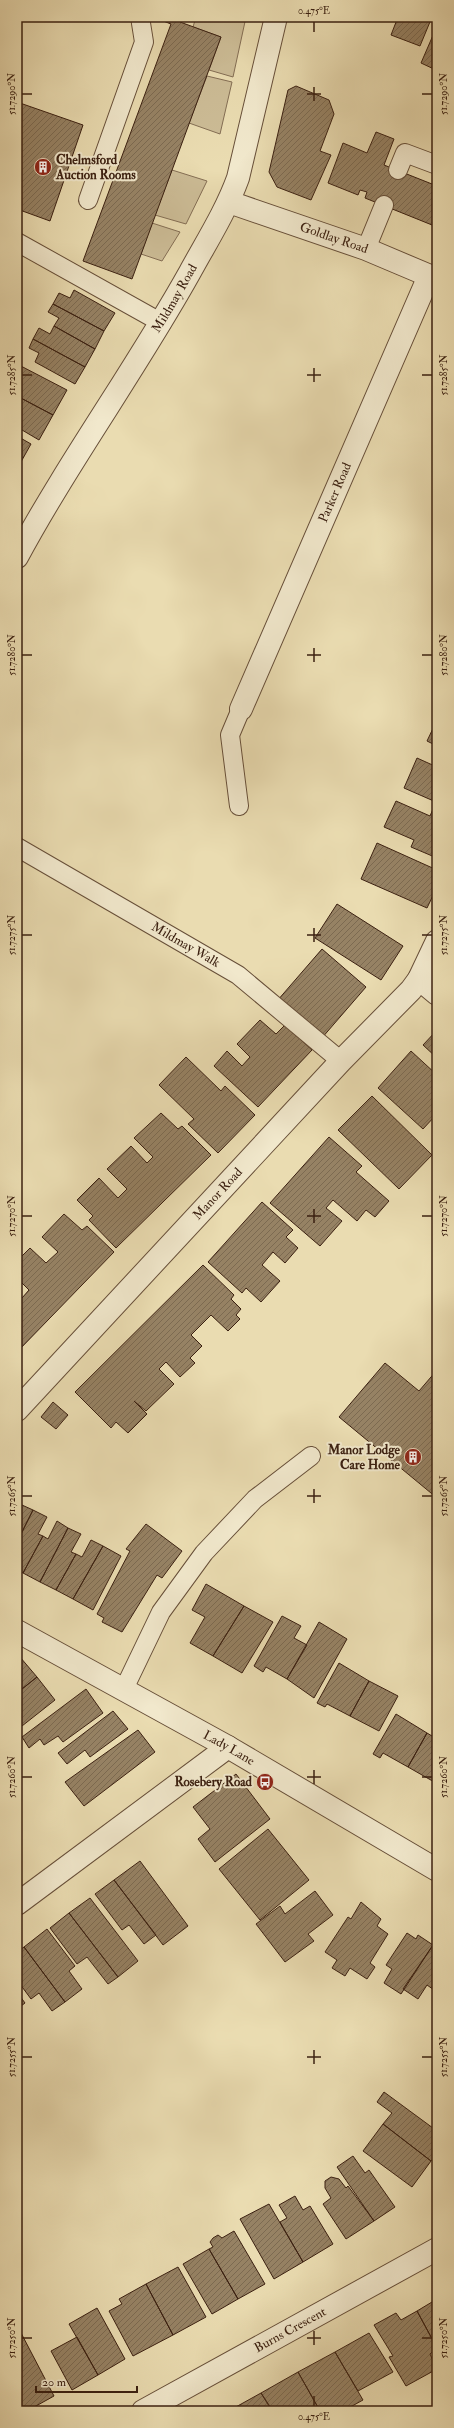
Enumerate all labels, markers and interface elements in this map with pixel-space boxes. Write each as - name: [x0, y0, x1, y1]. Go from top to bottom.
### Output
- text: 0.475°E: [298, 5, 330, 17]
- text: 51.7290°N: [6, 73, 18, 115]
- text: 51.7290°N: [438, 73, 450, 115]
- place label: Chelmsford Auction Rooms: [55, 152, 136, 183]
- building icon: Chelmsford Auction Rooms: [33, 157, 53, 177]
- street label: Goldlay Road: [298, 219, 371, 257]
- street label: Mildmay Road: [148, 261, 201, 336]
- text: 51.7285°N: [6, 355, 18, 395]
- text: 51.7285°N: [438, 355, 450, 395]
- street label: Parker Road: [315, 460, 355, 525]
- text: 51.7280°N: [6, 634, 18, 676]
- text: 51.7280°N: [438, 634, 450, 676]
- text: 51.7275°N: [6, 915, 18, 955]
- text: 51.7275°N: [438, 915, 450, 955]
- street label: Mildmay Walk: [149, 919, 224, 971]
- street label: Manor Road: [190, 1164, 246, 1223]
- text: 51.7270°N: [6, 1195, 18, 1237]
- text: 51.7270°N: [438, 1195, 450, 1237]
- place label: Manor Lodge Care Home: [327, 1442, 401, 1473]
- building icon: Manor Lodge Care Home: [403, 1447, 423, 1467]
- text: 51.7265°N: [6, 1475, 18, 1517]
- text: 51.7265°N: [438, 1475, 450, 1517]
- street label: Lady Lane: [200, 1727, 258, 1769]
- text: 51.7260°N: [6, 1756, 18, 1798]
- text: 51.7260°N: [438, 1756, 450, 1798]
- bus stop icon: Rosebery Road: [255, 1772, 275, 1792]
- place label: Rosebery Road: [174, 1774, 253, 1791]
- text: 51.7255°N: [6, 2037, 18, 2077]
- text: 51.7255°N: [438, 2037, 450, 2077]
- street label: Burns Crescent: [251, 2304, 329, 2356]
- text: 51.7250°N: [6, 2317, 18, 2359]
- text: 51.7250°N: [438, 2317, 450, 2359]
- scale bar: [36, 2368, 137, 2394]
- text: 20 m: [42, 2375, 67, 2390]
- text: 0.475°E: [298, 2411, 330, 2423]

